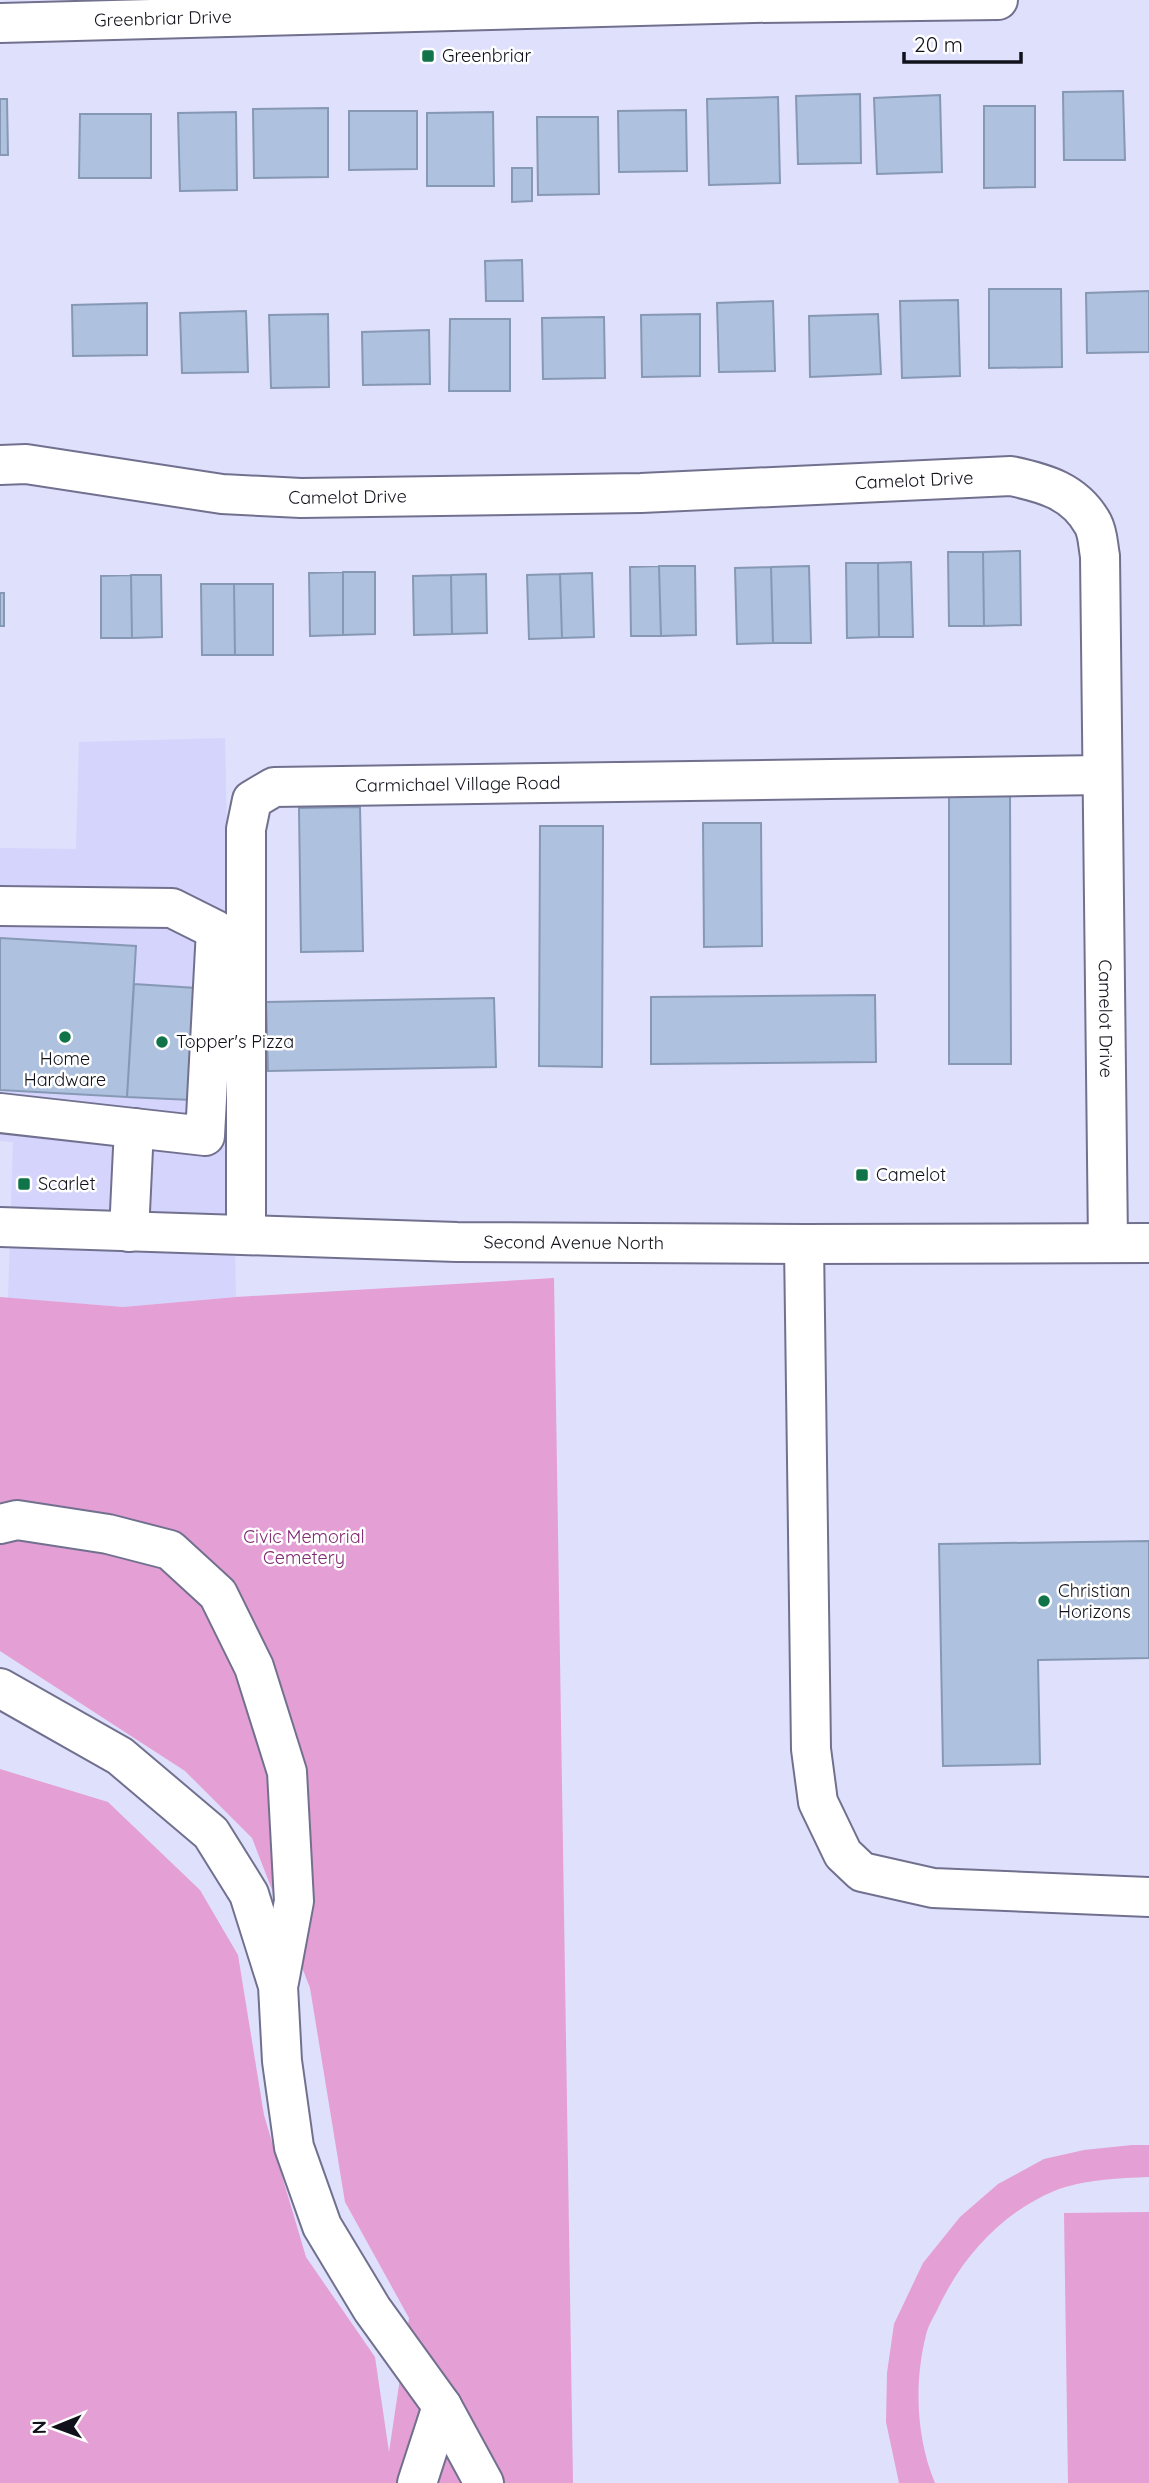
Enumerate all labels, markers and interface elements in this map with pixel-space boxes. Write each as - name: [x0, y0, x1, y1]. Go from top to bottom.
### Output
- street label: Greenbriar Drive: [94, 5, 232, 31]
- scale bar: [904, 21, 1021, 65]
- text: 20 m: [914, 31, 963, 57]
- place label: Greenbriar: [442, 44, 531, 67]
- marker: Greenbriar: [420, 48, 436, 64]
- street label: Camelot Drive: [855, 466, 974, 494]
- street label: Camelot Drive: [288, 484, 407, 509]
- street label: Carmichael Village Road: [355, 771, 561, 797]
- street label: Camelot Drive: [1094, 959, 1118, 1078]
- marker: Home Hardware: [57, 1029, 73, 1045]
- place label: Topper's Pizza: [176, 1030, 294, 1053]
- marker: Topper's Pizza: [154, 1034, 170, 1050]
- place label: Home Hardware: [24, 1047, 106, 1091]
- place label: Camelot: [876, 1163, 946, 1186]
- marker: Camelot: [854, 1167, 870, 1183]
- place label: Scarlet: [38, 1172, 96, 1195]
- marker: Scarlet: [16, 1176, 32, 1192]
- street label: Second Avenue North: [483, 1230, 664, 1254]
- park label: Civic Memorial Cemetery: [243, 1525, 365, 1569]
- place label: Christian Horizons: [1058, 1579, 1131, 1623]
- marker: Christian Horizons: [1036, 1593, 1052, 1609]
- north arrow: [21, 2392, 91, 2462]
- text: N: [27, 2420, 51, 2434]

